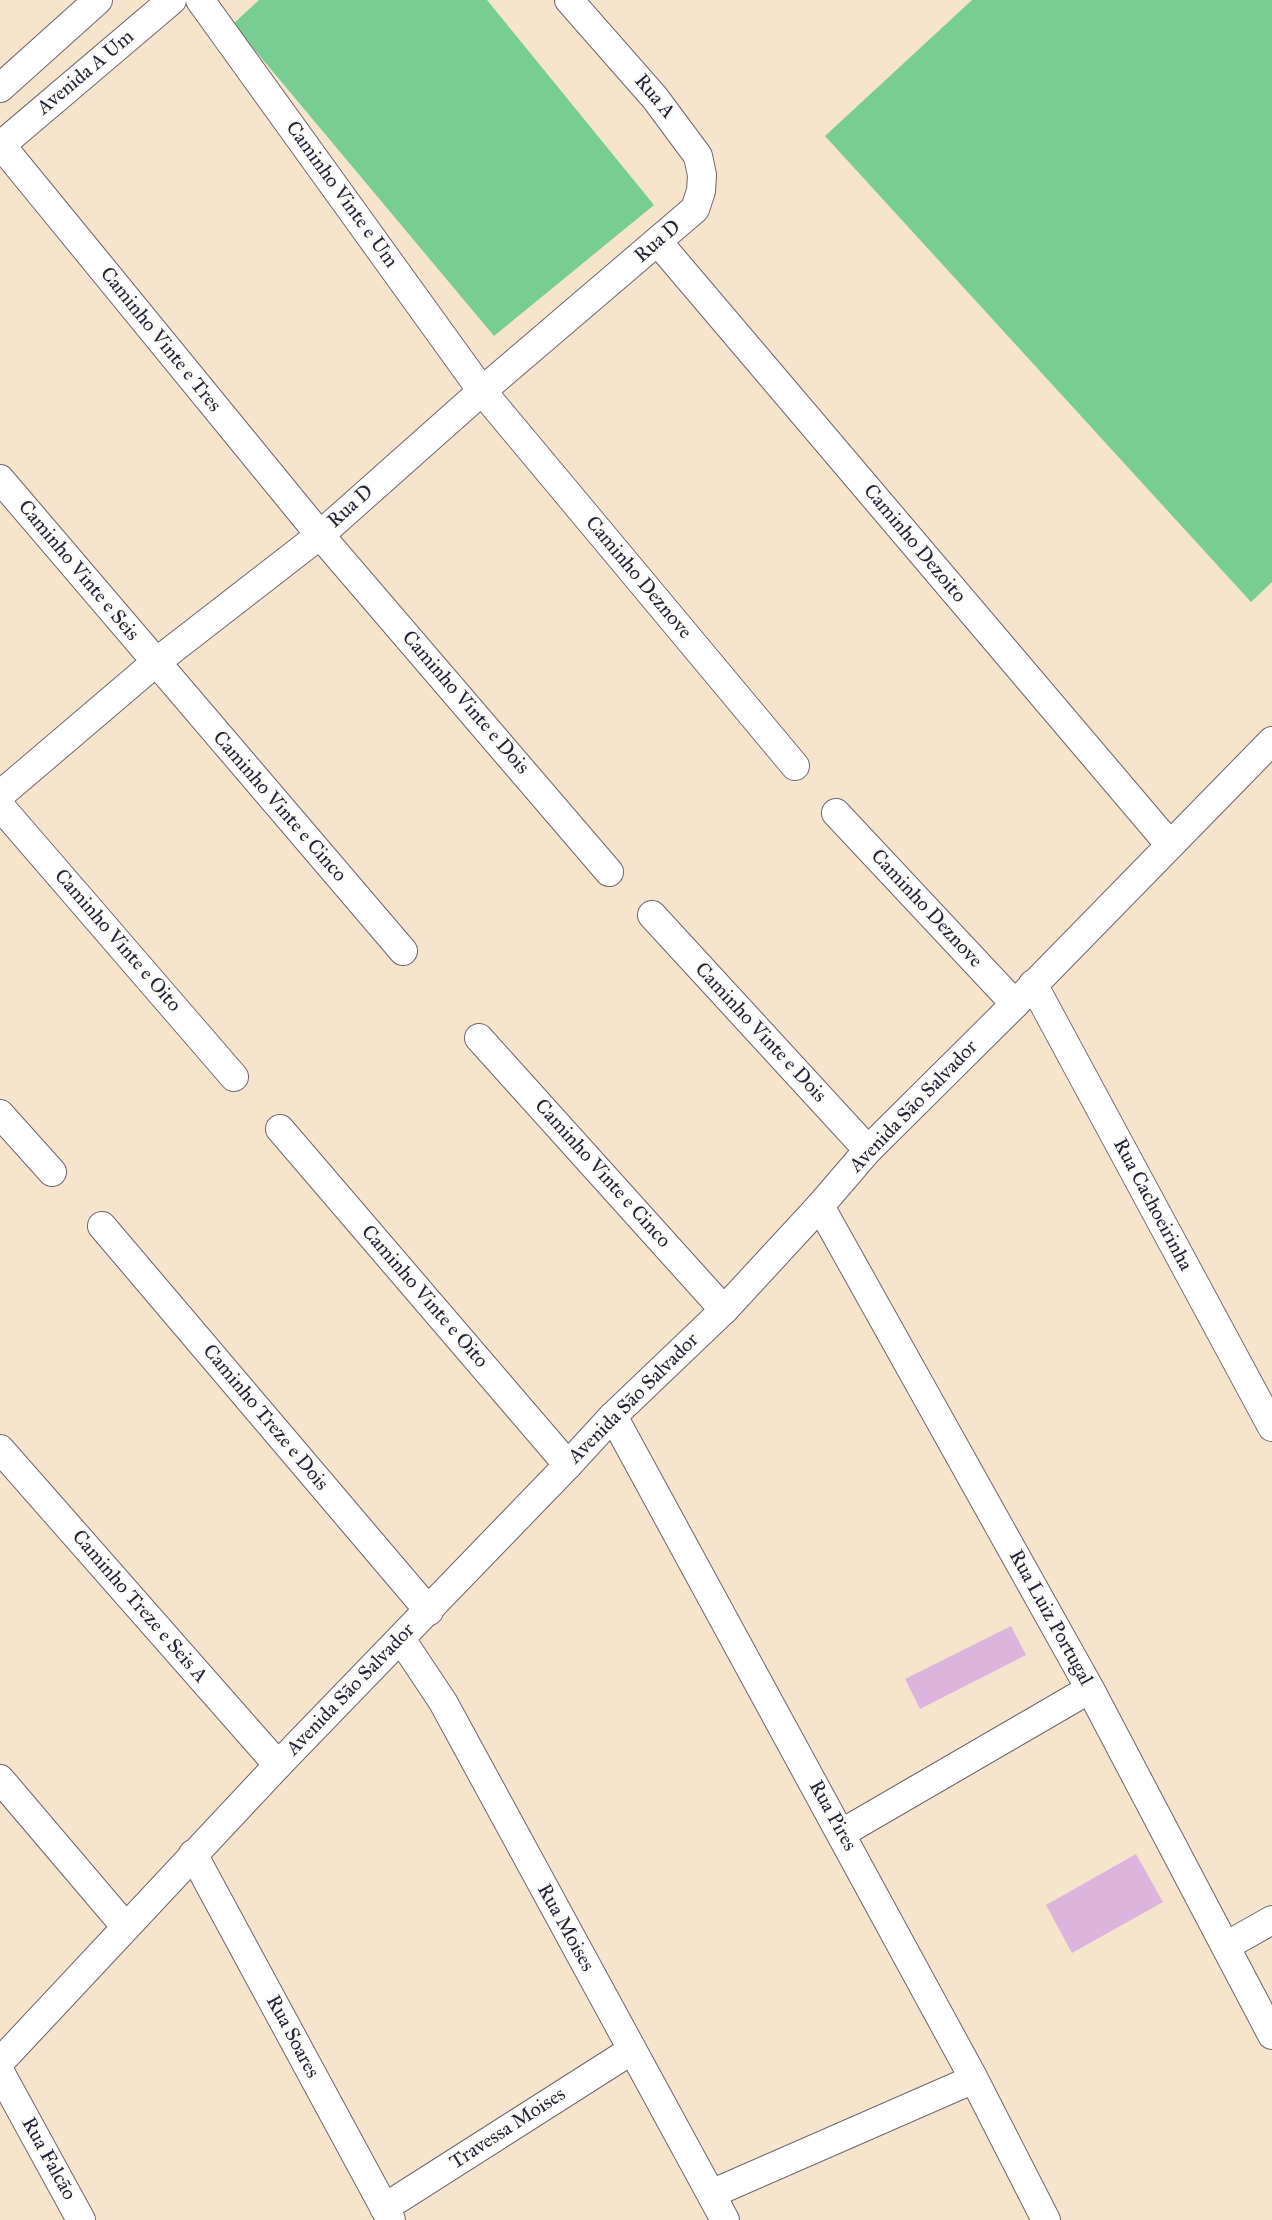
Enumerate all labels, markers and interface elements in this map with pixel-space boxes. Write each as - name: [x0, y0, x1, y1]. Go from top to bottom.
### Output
- street label: Avenida A Um: [33, 25, 139, 121]
- street label: Rua A: [628, 70, 680, 124]
- street label: Caminho Vinte e Um: [280, 117, 402, 273]
- street label: Rua D: [630, 216, 686, 268]
- street label: Caminho Vinte e Tres: [94, 263, 226, 417]
- street label: Rua D: [323, 480, 379, 534]
- street label: Caminho Dezoito: [858, 480, 970, 608]
- street label: Caminho Vinte e Seis: [12, 496, 144, 646]
- street label: Caminho Deznove: [580, 512, 696, 644]
- street label: Caminho Vinte e Dois: [396, 626, 534, 780]
- street label: Caminho Vinte e Cinco: [207, 727, 351, 887]
- street label: Caminho Deznove: [865, 845, 987, 973]
- street label: Caminho Vinte e Oito: [48, 865, 186, 1017]
- street label: Caminho Vinte e Dois: [689, 958, 831, 1108]
- street label: Avenida São Salvador: [845, 1036, 983, 1178]
- street label: Caminho Vinte e Cinco: [529, 1095, 675, 1253]
- street label: Rua Cachoeirinha: [1107, 1135, 1197, 1275]
- street label: Caminho Vinte e Oito: [355, 1221, 493, 1373]
- street label: Avenida São Salvador: [564, 1329, 704, 1469]
- street label: Caminho Treze e Dois: [197, 1340, 333, 1496]
- street label: Caminho Treze e Seis A: [66, 1526, 212, 1688]
- street label: Rua Luiz Portugal: [1003, 1546, 1097, 1690]
- street label: Avenida São Salvador: [282, 1619, 420, 1761]
- street label: Rua Pires: [803, 1776, 861, 1856]
- street label: Rua Moises: [531, 1880, 599, 1976]
- street label: Rua Soares: [260, 1991, 324, 2083]
- street label: Travessa Moises: [446, 2083, 570, 2175]
- street label: Rua Falcão: [15, 2113, 81, 2205]

